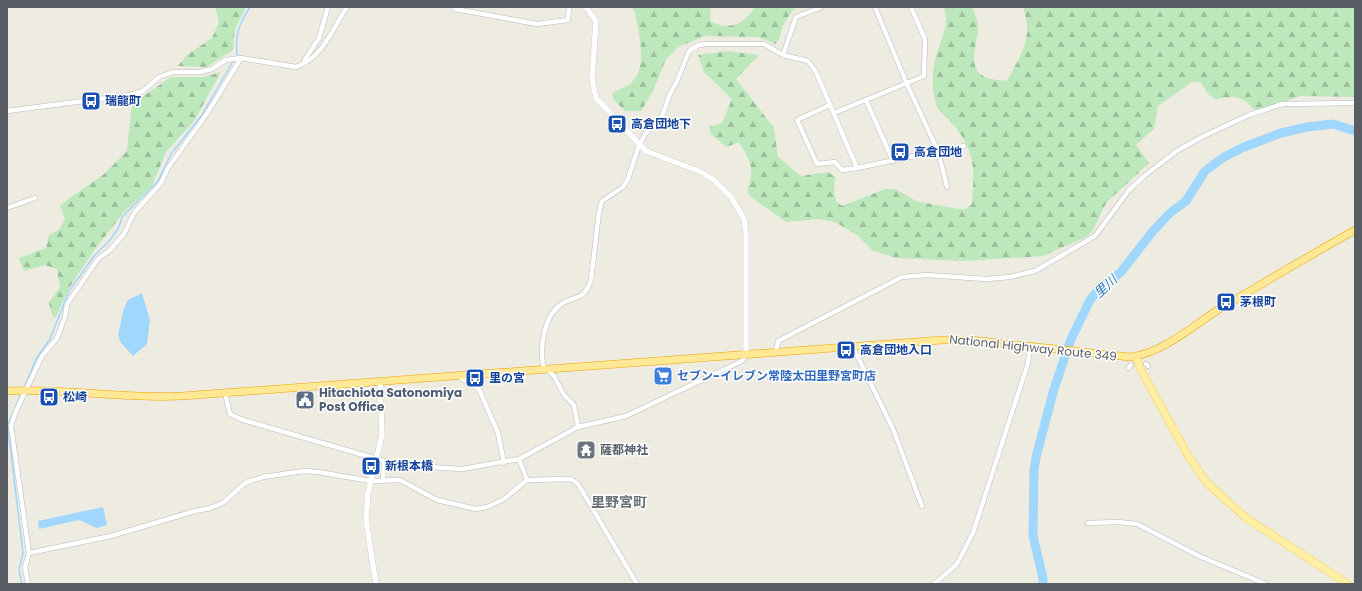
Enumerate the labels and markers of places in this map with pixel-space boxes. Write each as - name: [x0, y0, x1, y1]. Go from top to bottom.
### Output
- bus stop icon: 瑞龍町: [80, 90, 102, 112]
- place label: 瑞龍町: [105, 92, 141, 109]
- bus stop icon: 高倉団地下: [606, 113, 628, 135]
- place label: 高倉団地下: [631, 115, 691, 132]
- bus stop icon: 高倉団地: [889, 141, 911, 163]
- place label: 高倉団地: [914, 143, 962, 160]
- bus stop icon: 茅根町: [1215, 291, 1237, 313]
- place label: 茅根町: [1240, 293, 1276, 310]
- bus stop icon: 高倉団地入口: [835, 339, 857, 361]
- place label: 高倉団地入口: [860, 341, 932, 358]
- supermarket icon: セブン-イレブン常陸太田里野宮町店: [652, 365, 674, 387]
- bus stop icon: 里の宮: [464, 367, 486, 389]
- place label: セブン-イレブン常陸太田里野宮町店: [677, 367, 876, 384]
- place label: 里の宮: [489, 369, 525, 386]
- place label: Hitachiota Satonomiya Post Office: [319, 384, 462, 415]
- bus stop icon: 松崎: [38, 386, 60, 408]
- place label: 松崎: [63, 388, 87, 405]
- public building icon: Hitachiota Satonomiya Post Office: [294, 389, 316, 411]
- temple icon: 薩都神社: [575, 439, 597, 461]
- place label: 薩都神社: [600, 441, 648, 458]
- bus stop icon: 新根本橋: [360, 455, 382, 477]
- place label: 新根本橋: [385, 457, 434, 474]

